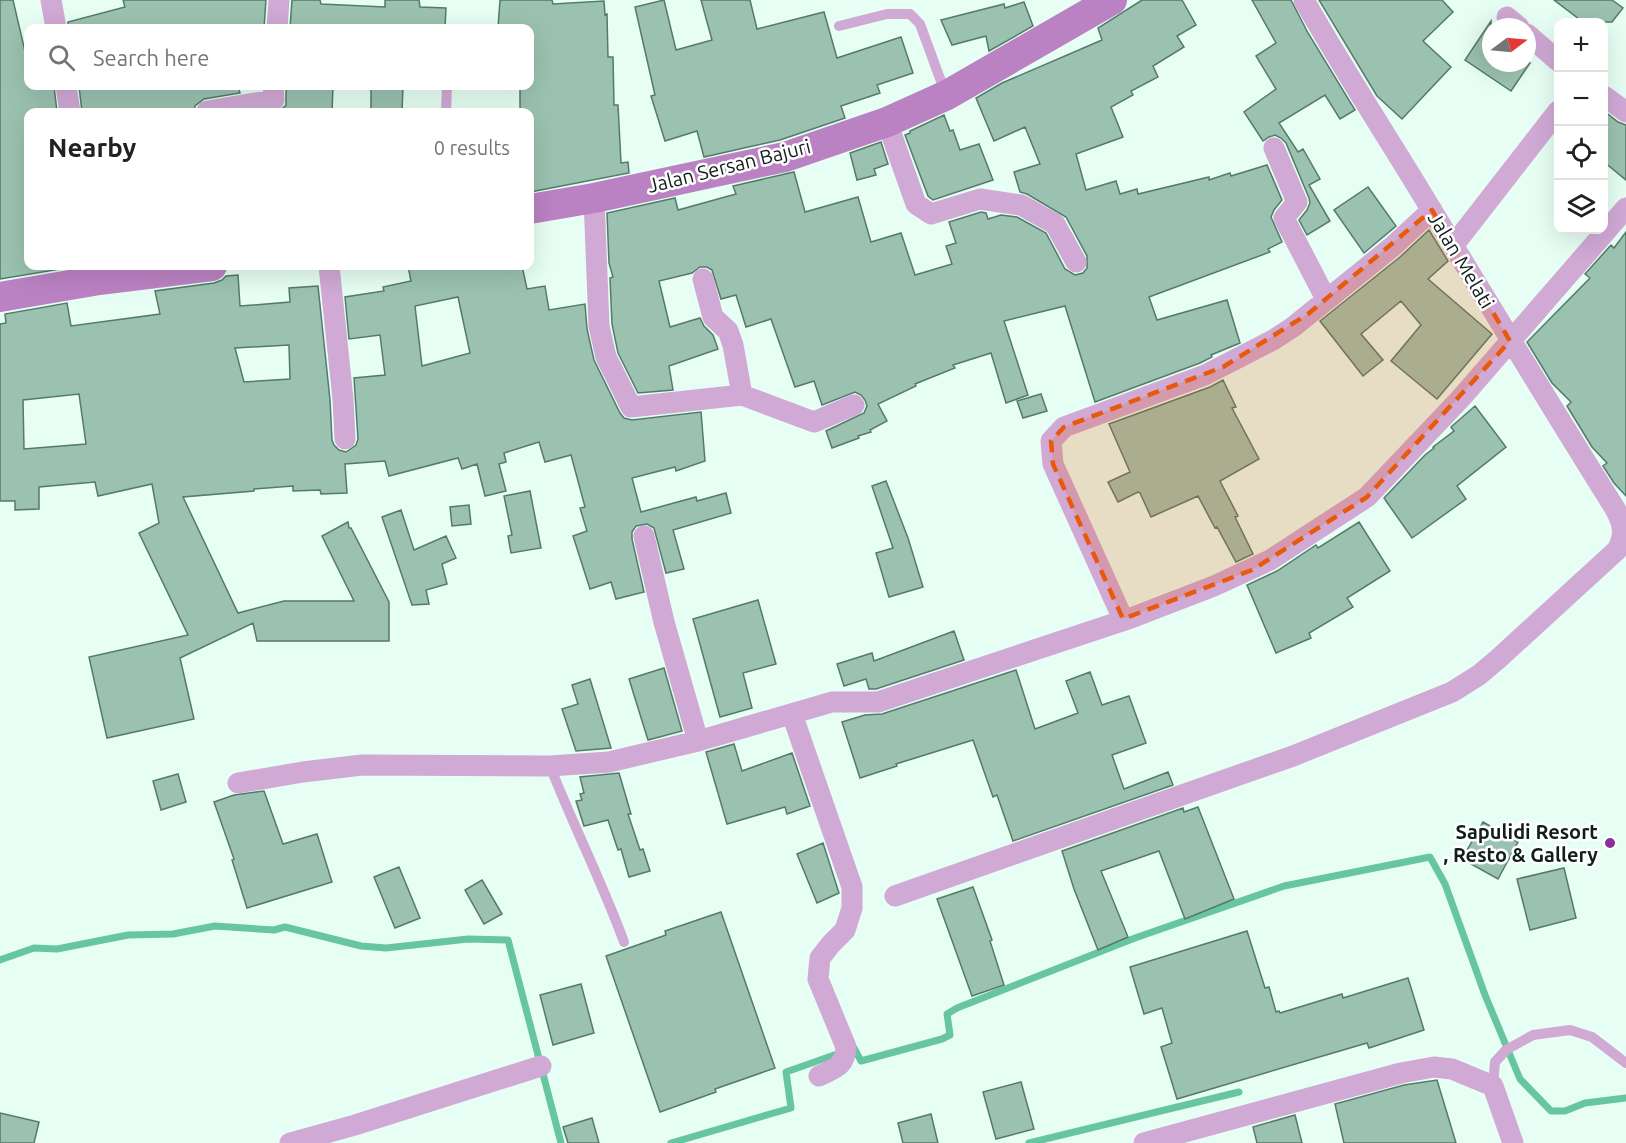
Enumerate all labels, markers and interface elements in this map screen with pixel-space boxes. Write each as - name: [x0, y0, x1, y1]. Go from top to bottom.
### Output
- north arrow: [1482, 18, 1536, 72]
- map controls: [1554, 18, 1608, 234]
- button: +: [1554, 18, 1608, 72]
- search box: [24, 24, 534, 90]
- icon: search: [45, 41, 78, 74]
- text: Search here: [93, 45, 209, 70]
- button: −: [1554, 72, 1608, 126]
- button: locate: [1554, 126, 1608, 180]
- text: Nearby: [48, 133, 136, 162]
- street label: Jalan Sersan Bajuri: [645, 134, 813, 197]
- text: 0 results: [434, 136, 510, 159]
- button: layers: [1554, 180, 1608, 234]
- street label: Jalan Melati: [1424, 207, 1499, 312]
- place label: Sapulidi Resort , Resto & Gallery: [1443, 820, 1598, 866]
- marker: Sapulidi Resort , Resto & Gallery: [1603, 836, 1617, 850]

